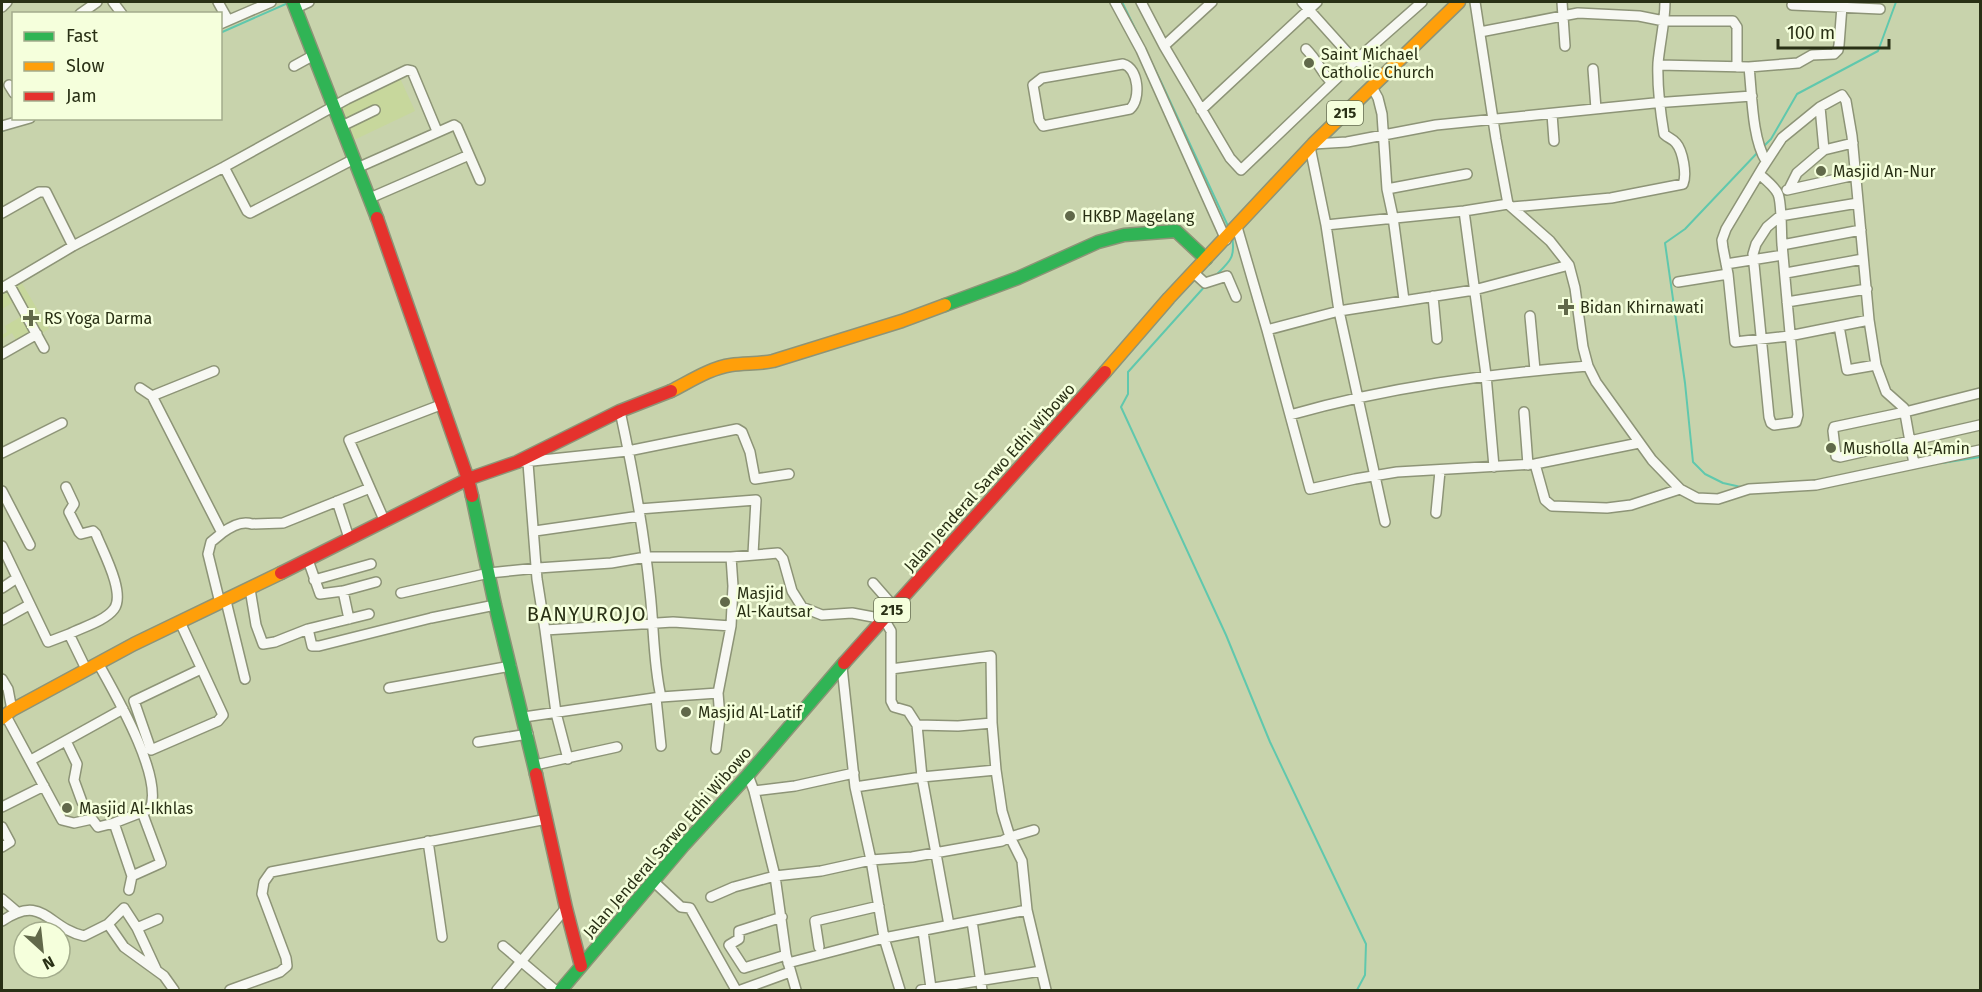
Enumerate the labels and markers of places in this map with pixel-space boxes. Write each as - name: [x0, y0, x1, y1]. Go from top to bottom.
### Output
- place label: Saint Michael Catholic Church: [1321, 45, 1434, 82]
- marker: Saint Michael Catholic Church: [1302, 56, 1316, 70]
- place label: Masjid An-Nur: [1833, 162, 1936, 181]
- marker: Masjid An-Nur: [1814, 164, 1828, 178]
- place label: HKBP Magelang: [1082, 207, 1195, 226]
- marker: HKBP Magelang: [1063, 209, 1077, 223]
- marker: Bidan Khirnawati: [1557, 298, 1575, 316]
- place label: Bidan Khirnawati: [1580, 298, 1704, 317]
- marker: RS Yoga Darma: [22, 309, 40, 327]
- place label: RS Yoga Darma: [44, 309, 152, 328]
- place label: Musholla Al-Amin: [1843, 439, 1970, 458]
- marker: Musholla Al-Amin: [1824, 441, 1838, 455]
- place label: Masjid Al-Kautsar: [737, 584, 813, 621]
- marker: Masjid Al-Kautsar: [718, 595, 732, 609]
- place label: Masjid Al-Latif: [698, 703, 803, 722]
- marker: Masjid Al-Latif: [679, 705, 693, 719]
- place label: Masjid Al-Ikhlas: [79, 799, 193, 818]
- marker: Masjid Al-Ikhlas: [60, 801, 74, 815]

